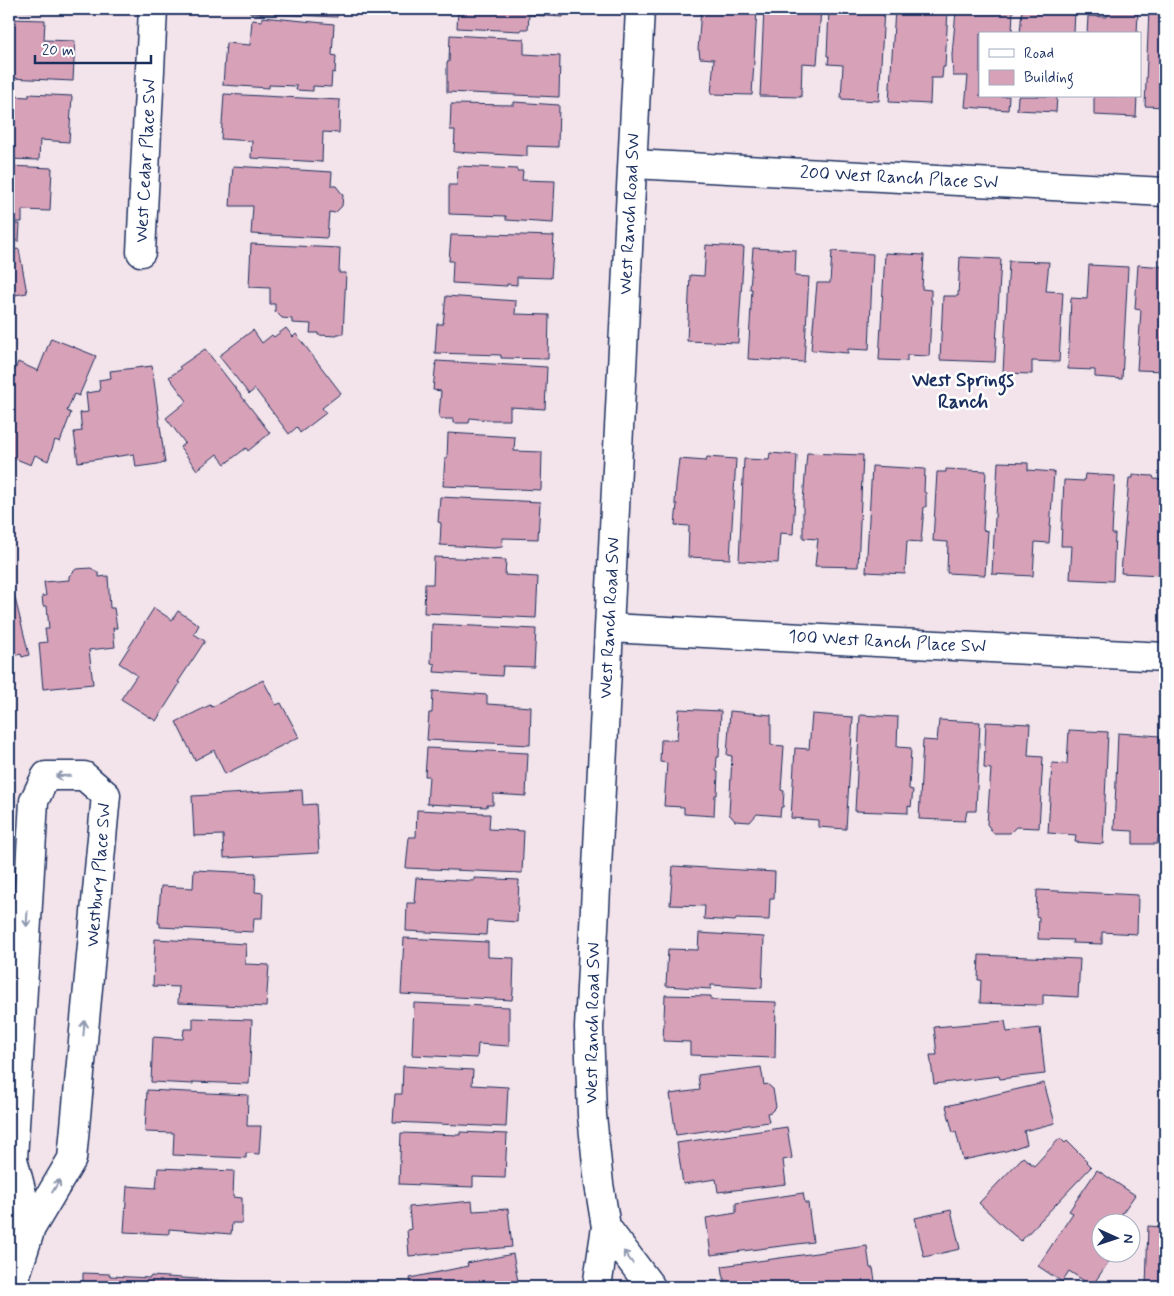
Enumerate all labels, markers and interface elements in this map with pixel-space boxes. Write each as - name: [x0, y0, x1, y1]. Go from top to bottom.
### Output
- scale bar: [35, 32, 151, 64]
- legend: [979, 32, 1142, 98]
- text: 20 m: [42, 41, 74, 61]
- text: Road: [1024, 44, 1054, 64]
- text: Building: [1024, 68, 1074, 89]
- street label: West Cedar Place SW: [130, 78, 162, 243]
- street label: West Ranch Road SW: [614, 133, 646, 295]
- street label: 200 West Ranch Place SW: [799, 161, 999, 195]
- district label: West Springs Ranch: [911, 368, 1015, 415]
- street label: West Ranch Road SW: [594, 537, 626, 699]
- street label: 100 West Ranch Place SW: [788, 625, 986, 659]
- one-way arrow: [55, 771, 71, 781]
- street label: Westbury Place SW: [81, 802, 117, 948]
- one-way arrow: [22, 911, 31, 927]
- street label: West Ranch Road SW: [580, 942, 606, 1104]
- one-way arrow: [79, 1021, 89, 1037]
- one-way arrow: [51, 1179, 61, 1193]
- north arrow: [1092, 1214, 1142, 1264]
- text: N: [1119, 1233, 1137, 1244]
- one-way arrow: [623, 1251, 634, 1264]

